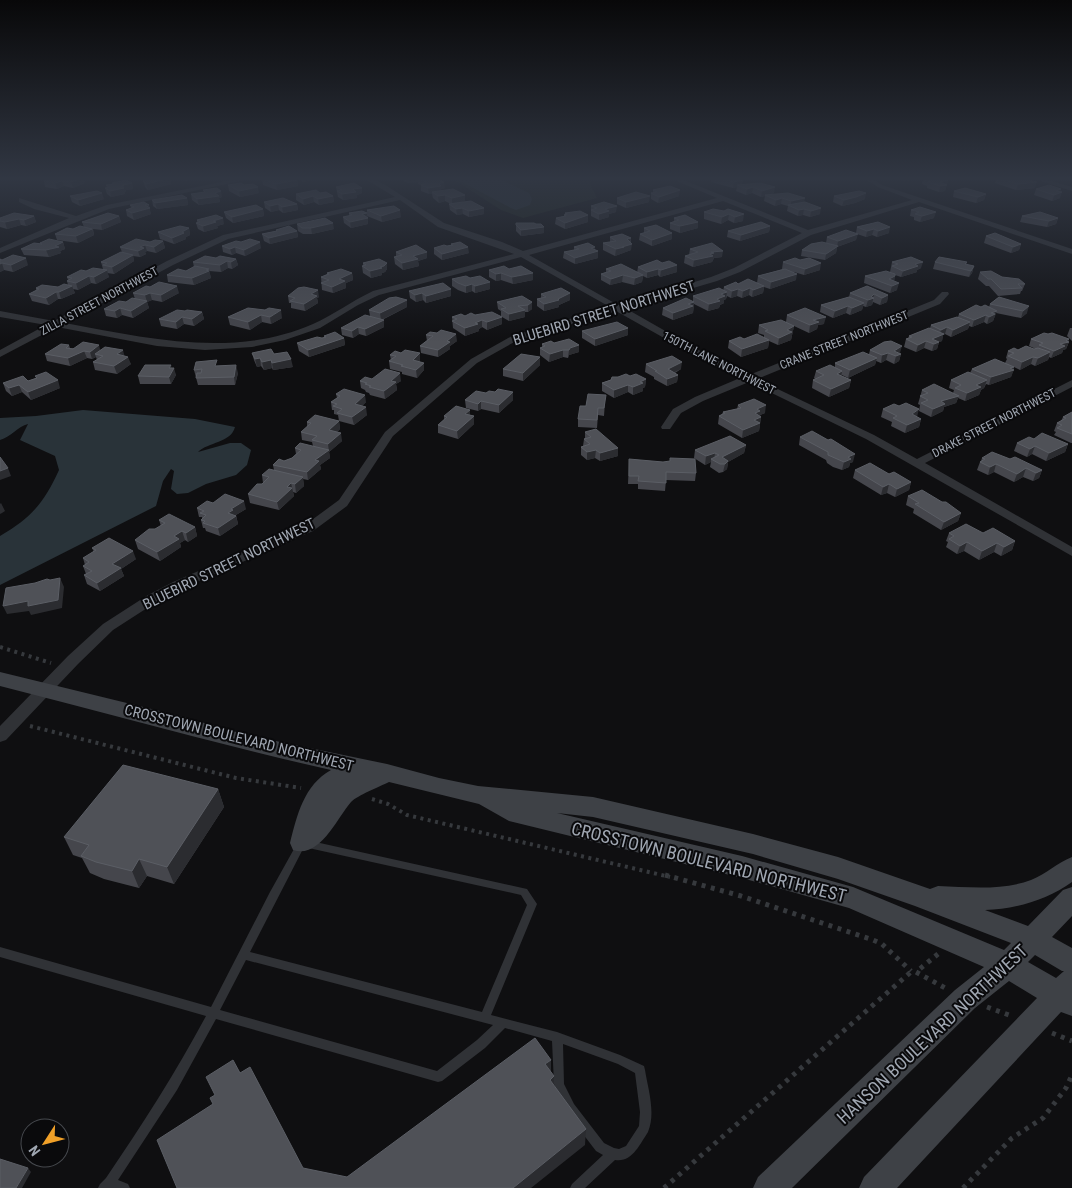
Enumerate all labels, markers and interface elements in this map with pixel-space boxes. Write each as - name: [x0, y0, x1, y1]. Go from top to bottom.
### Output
- street label: ZILLA STREET NORTHWEST: [37, 264, 161, 338]
- street label: BLUEBIRD STREET NORTHWEST: [511, 277, 697, 349]
- street label: CRANE STREET NORTHWEST: [778, 308, 910, 372]
- street label: 150TH LANE NORTHWEST: [660, 328, 778, 398]
- street label: DRAKE STREET NORTHWEST: [930, 386, 1058, 460]
- street label: BLUEBIRD STREET NORTHWEST: [140, 514, 318, 614]
- street label: CROSSTOWN BOULEVARD NORTHWEST: [122, 701, 356, 775]
- street label: CROSSTOWN BOULEVARD NORTHWEST: [569, 818, 849, 906]
- street label: HANSON BOULEVARD NORTHWEST: [832, 940, 1032, 1128]
- north arrow: [20, 1118, 70, 1168]
- text: N: [25, 1142, 43, 1159]

